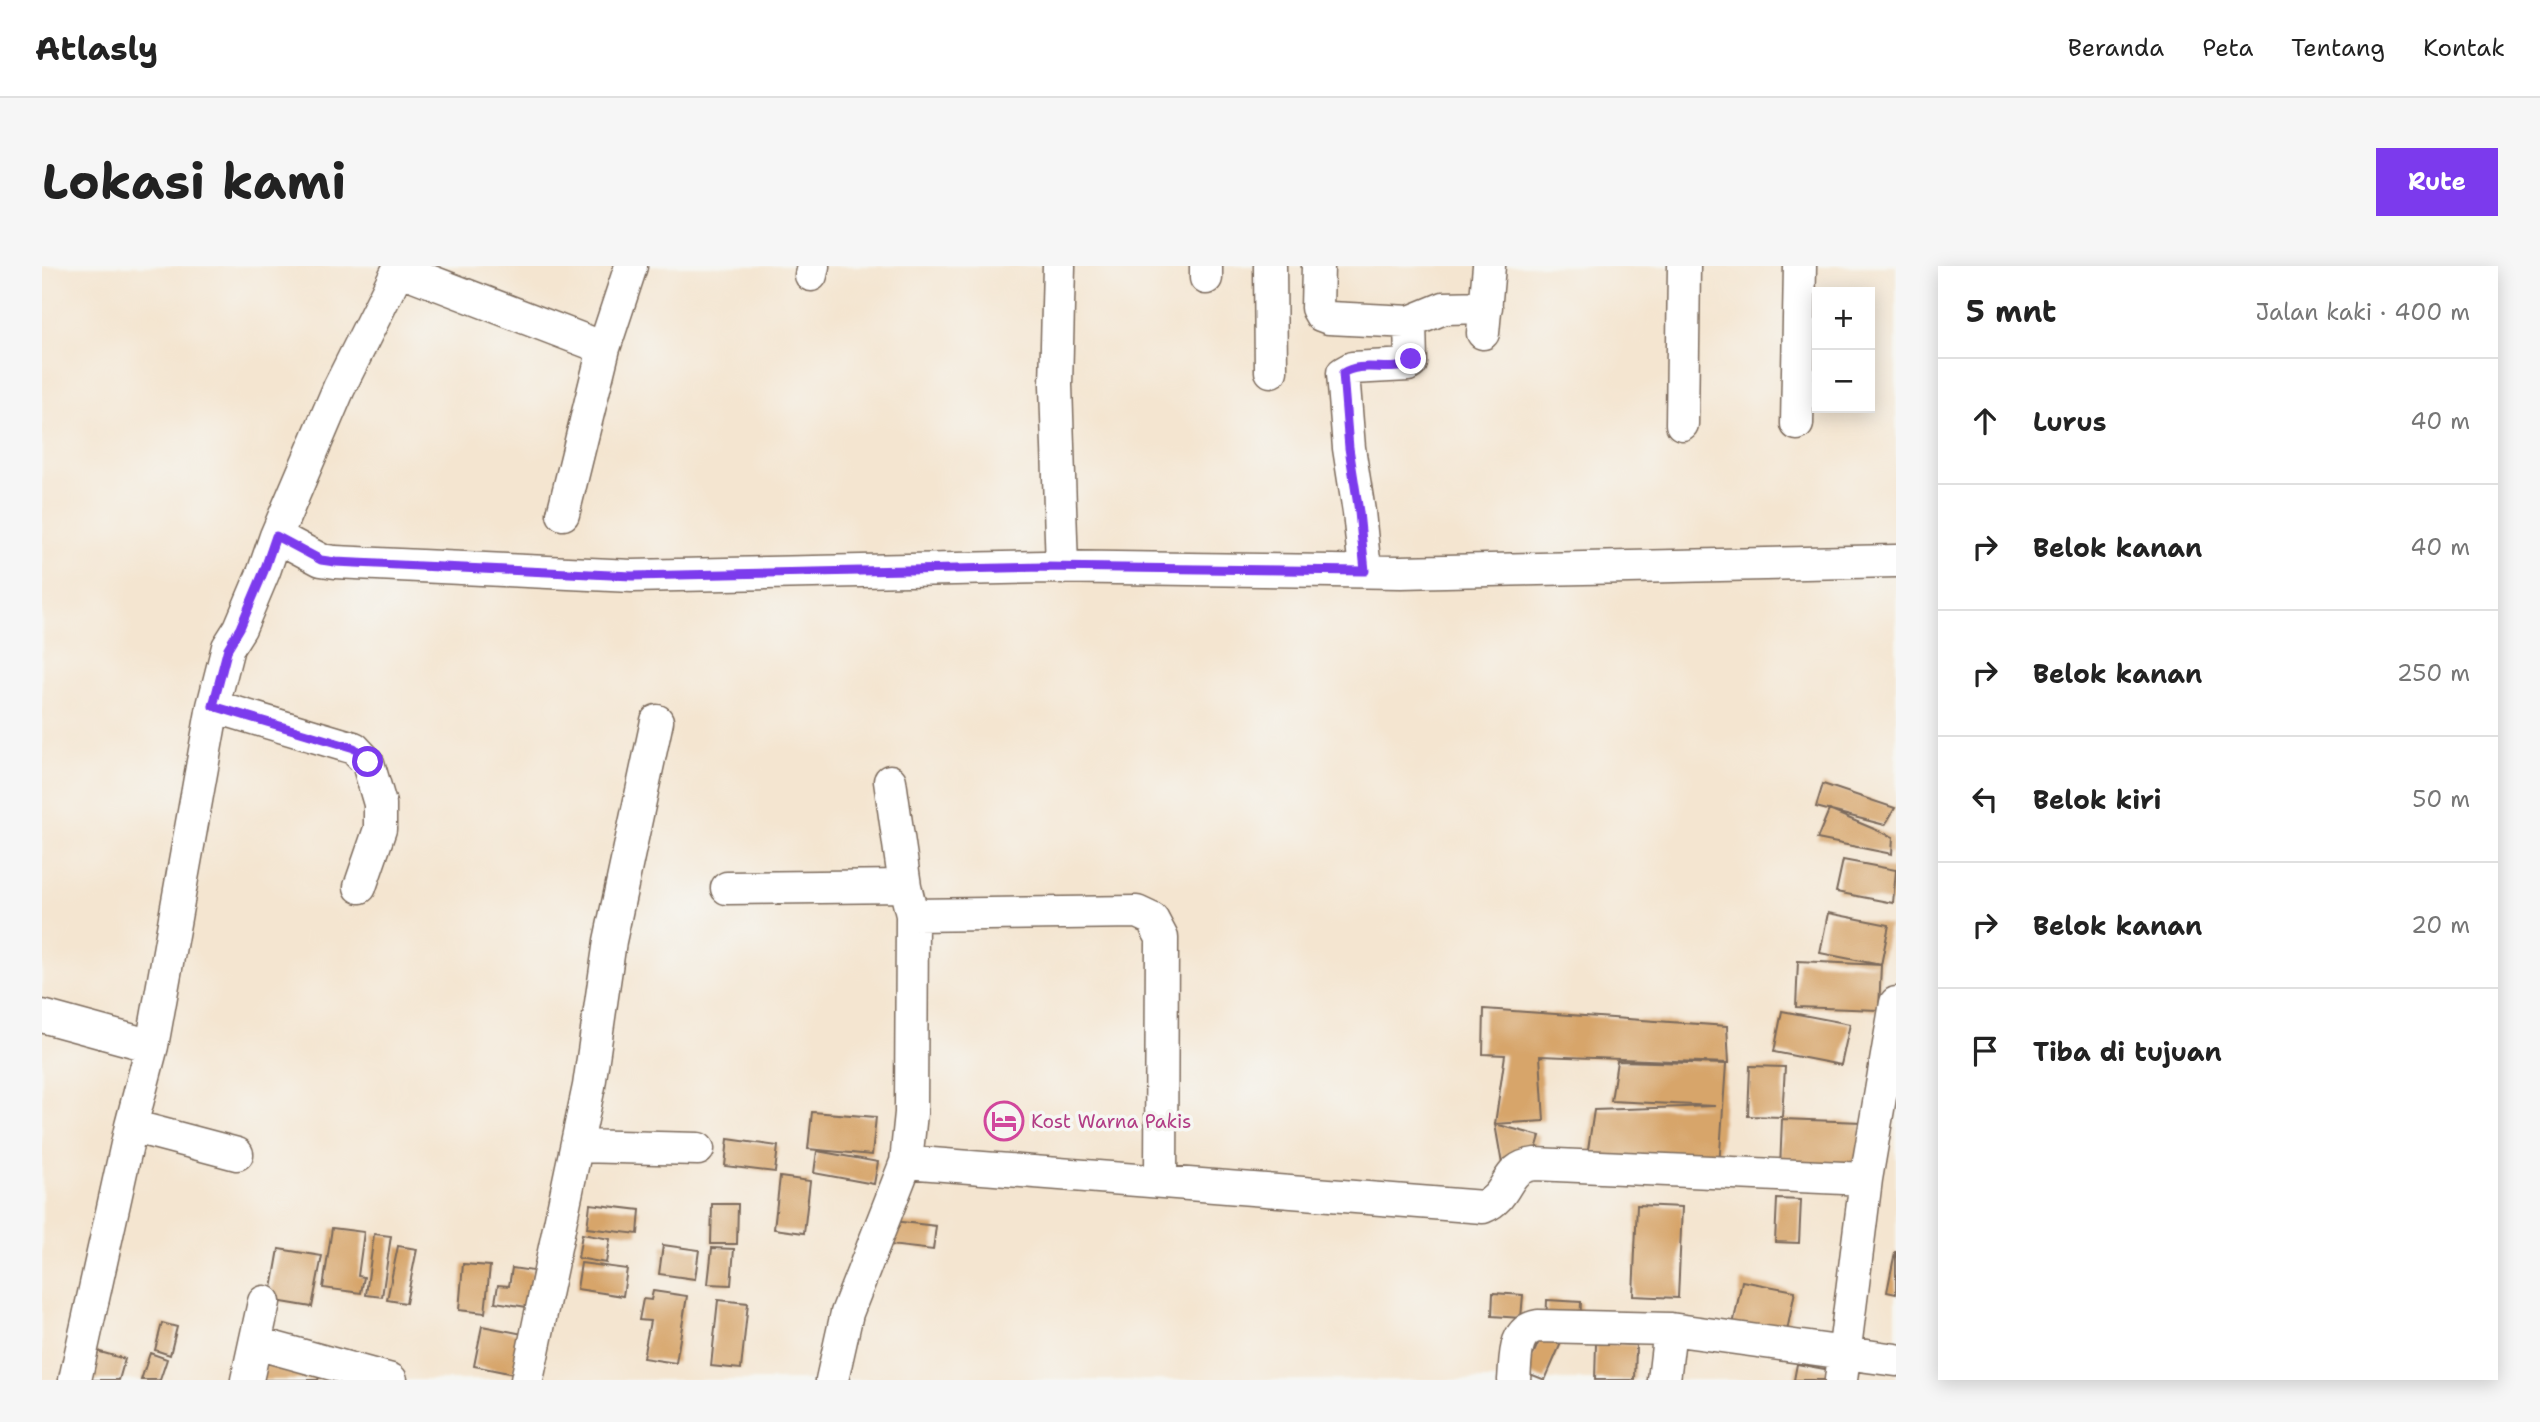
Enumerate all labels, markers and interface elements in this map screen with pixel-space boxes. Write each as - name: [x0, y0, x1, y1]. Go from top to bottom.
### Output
- text: Atlasly: [35, 26, 158, 71]
- text: Beranda: [2068, 32, 2164, 64]
- text: Peta: [2202, 32, 2253, 64]
- text: Tentang: [2291, 32, 2385, 64]
- text: Kontak: [2423, 32, 2505, 64]
- button: Rute: [2376, 148, 2498, 216]
- text: Lokasi kami: [42, 149, 346, 215]
- map controls: [1812, 287, 1875, 413]
- button: +: [1812, 287, 1875, 350]
- text: 5 mnt: [1966, 291, 2056, 332]
- text: Jalan kaki · 400 m: [2255, 297, 2470, 327]
- route end: [1395, 343, 1426, 374]
- button: −: [1812, 350, 1875, 413]
- icon: ahead: [1966, 402, 2004, 440]
- text: Lurus: [2033, 404, 2106, 439]
- text: 40 m: [2410, 406, 2470, 436]
- icon: right: [1966, 528, 2004, 566]
- text: Belok kanan: [2033, 530, 2202, 565]
- text: 40 m: [2410, 532, 2470, 562]
- icon: right: [1966, 654, 2004, 692]
- text: Belok kanan: [2033, 656, 2202, 691]
- text: 250 m: [2397, 658, 2470, 688]
- route start: [352, 746, 383, 777]
- icon: left: [1966, 780, 2004, 818]
- text: Belok kiri: [2033, 782, 2162, 817]
- text: 50 m: [2412, 784, 2470, 814]
- icon: right: [1966, 906, 2004, 944]
- text: Belok kanan: [2033, 908, 2202, 943]
- text: 20 m: [2411, 910, 2470, 940]
- icon: arrive: [1966, 1032, 2004, 1070]
- text: Tiba di tujuan: [2033, 1034, 2222, 1069]
- hotel icon: Kost Warna Pakis: [983, 1100, 1025, 1142]
- place label: Kost Warna Pakis: [1031, 1109, 1191, 1134]

